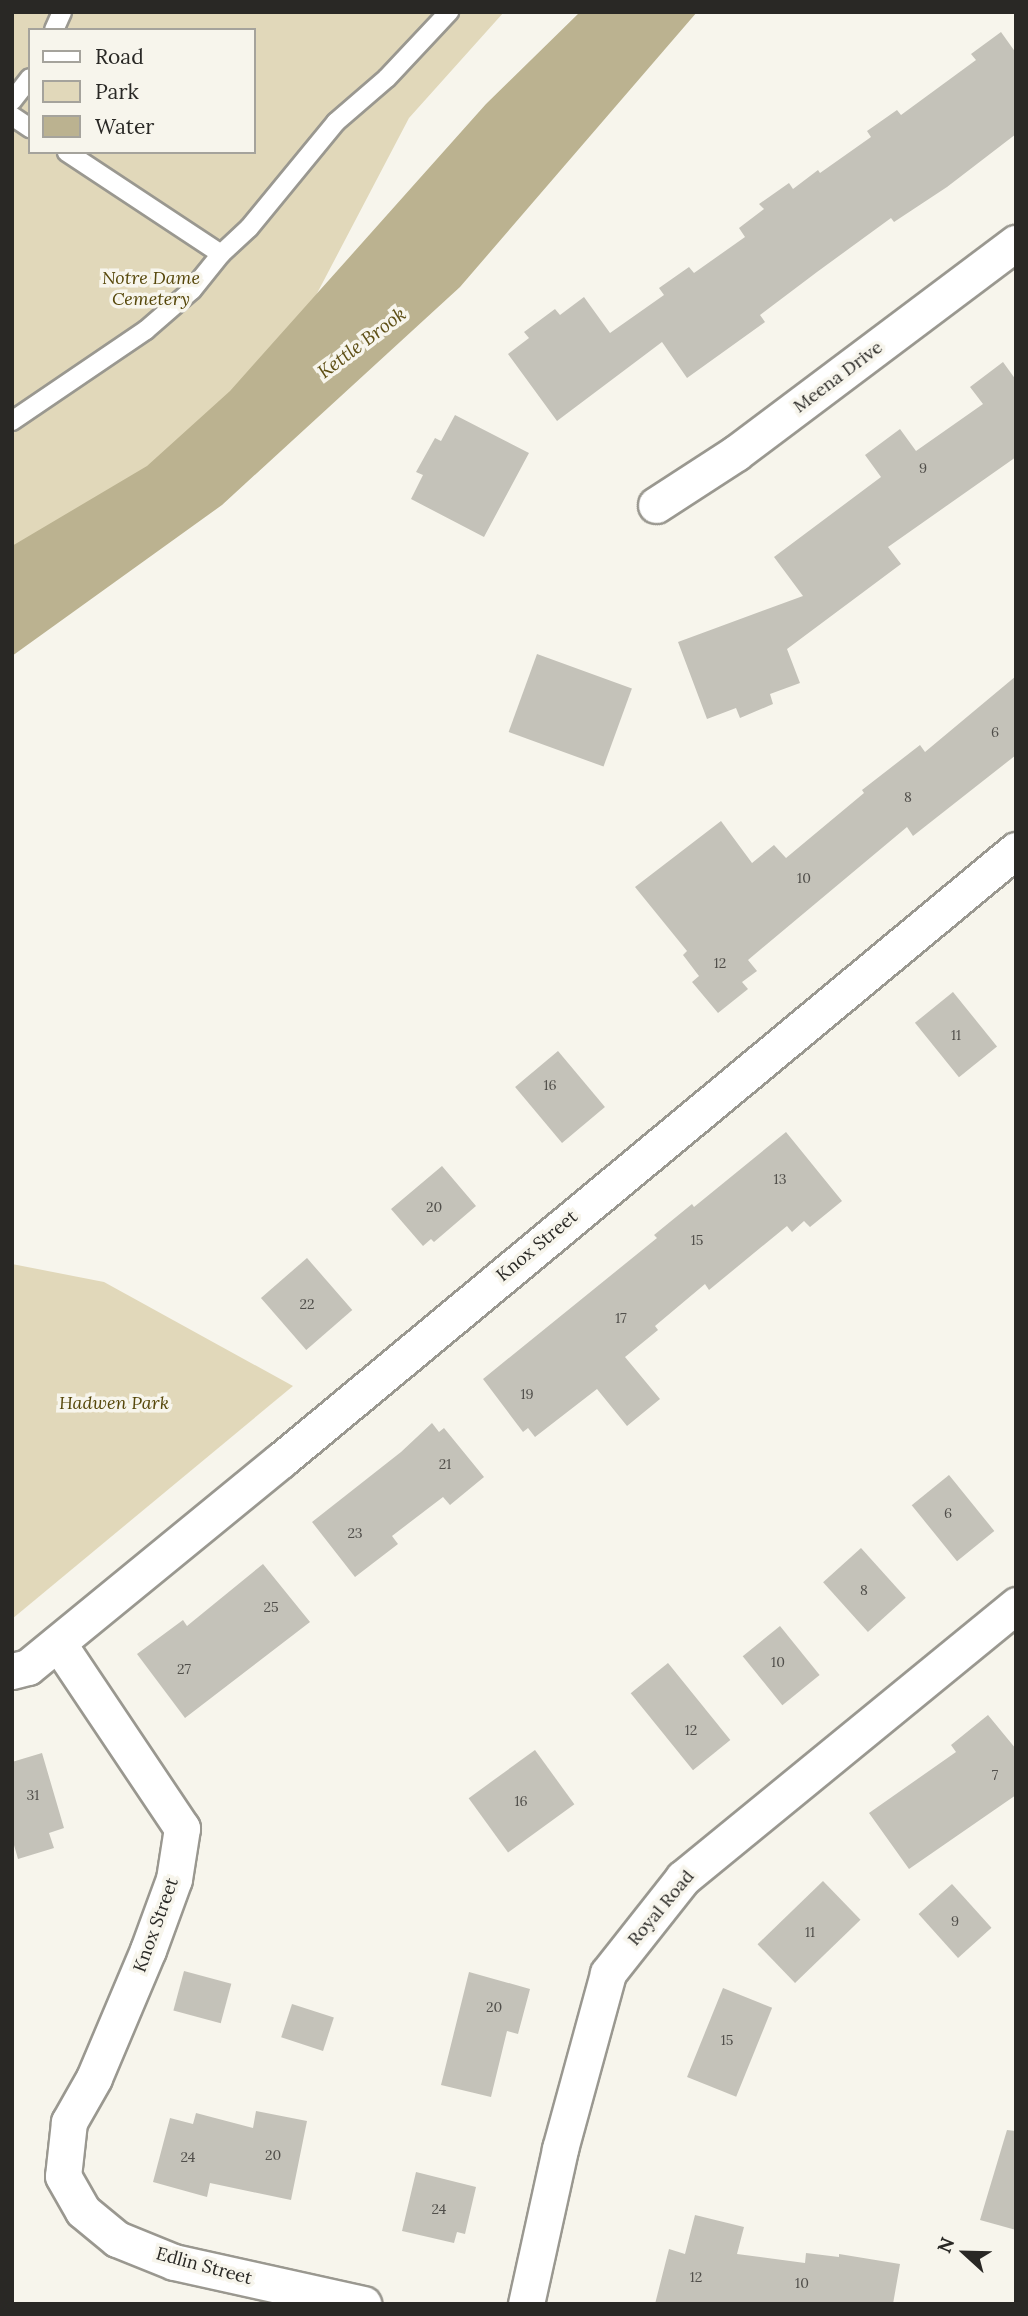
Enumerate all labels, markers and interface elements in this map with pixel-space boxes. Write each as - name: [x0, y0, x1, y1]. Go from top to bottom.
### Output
- legend: [28, 28, 256, 154]
- text: Road: [95, 43, 144, 70]
- text: Park: [95, 78, 139, 105]
- text: Water: [95, 113, 154, 140]
- park label: Notre Dame Cemetery: [102, 268, 200, 310]
- water label: Kettle Brook: [313, 302, 411, 384]
- street label: Meena Drive: [789, 337, 887, 417]
- house number: 9: [919, 460, 927, 476]
- house number: 6: [991, 724, 999, 740]
- house number: 8: [904, 789, 912, 805]
- house number: 10: [797, 870, 811, 886]
- house number: 12: [714, 955, 726, 971]
- house number: 11: [951, 1027, 961, 1043]
- house number: 16: [543, 1077, 557, 1093]
- house number: 13: [774, 1171, 786, 1187]
- house number: 20: [426, 1199, 442, 1215]
- street label: Knox Street: [492, 1206, 582, 1286]
- house number: 15: [691, 1232, 703, 1248]
- house number: 22: [299, 1296, 315, 1312]
- house number: 17: [615, 1310, 627, 1326]
- house number: 19: [520, 1386, 534, 1402]
- park label: Hadwen Park: [59, 1392, 169, 1414]
- house number: 21: [439, 1456, 451, 1472]
- house number: 6: [944, 1505, 952, 1521]
- house number: 23: [347, 1525, 363, 1541]
- house number: 8: [860, 1582, 868, 1598]
- house number: 25: [263, 1599, 279, 1615]
- house number: 10: [771, 1654, 785, 1670]
- house number: 27: [177, 1661, 191, 1677]
- house number: 12: [685, 1722, 697, 1738]
- house number: 7: [992, 1767, 998, 1783]
- house number: 31: [27, 1787, 39, 1803]
- house number: 16: [514, 1793, 528, 1809]
- street label: Royal Road: [623, 1866, 699, 1950]
- street label: Knox Street: [129, 1875, 183, 1975]
- house number: 9: [951, 1913, 959, 1929]
- house number: 11: [805, 1924, 815, 1940]
- house number: 20: [486, 1999, 502, 2015]
- house number: 15: [721, 2032, 733, 2048]
- house number: 20: [265, 2147, 281, 2163]
- house number: 24: [181, 2149, 195, 2165]
- house number: 24: [432, 2201, 446, 2217]
- north arrow: [930, 2218, 1000, 2288]
- text: N: [932, 2234, 959, 2256]
- street label: Edlin Street: [154, 2243, 254, 2289]
- house number: 12: [690, 2269, 702, 2285]
- house number: 10: [795, 2275, 809, 2291]

